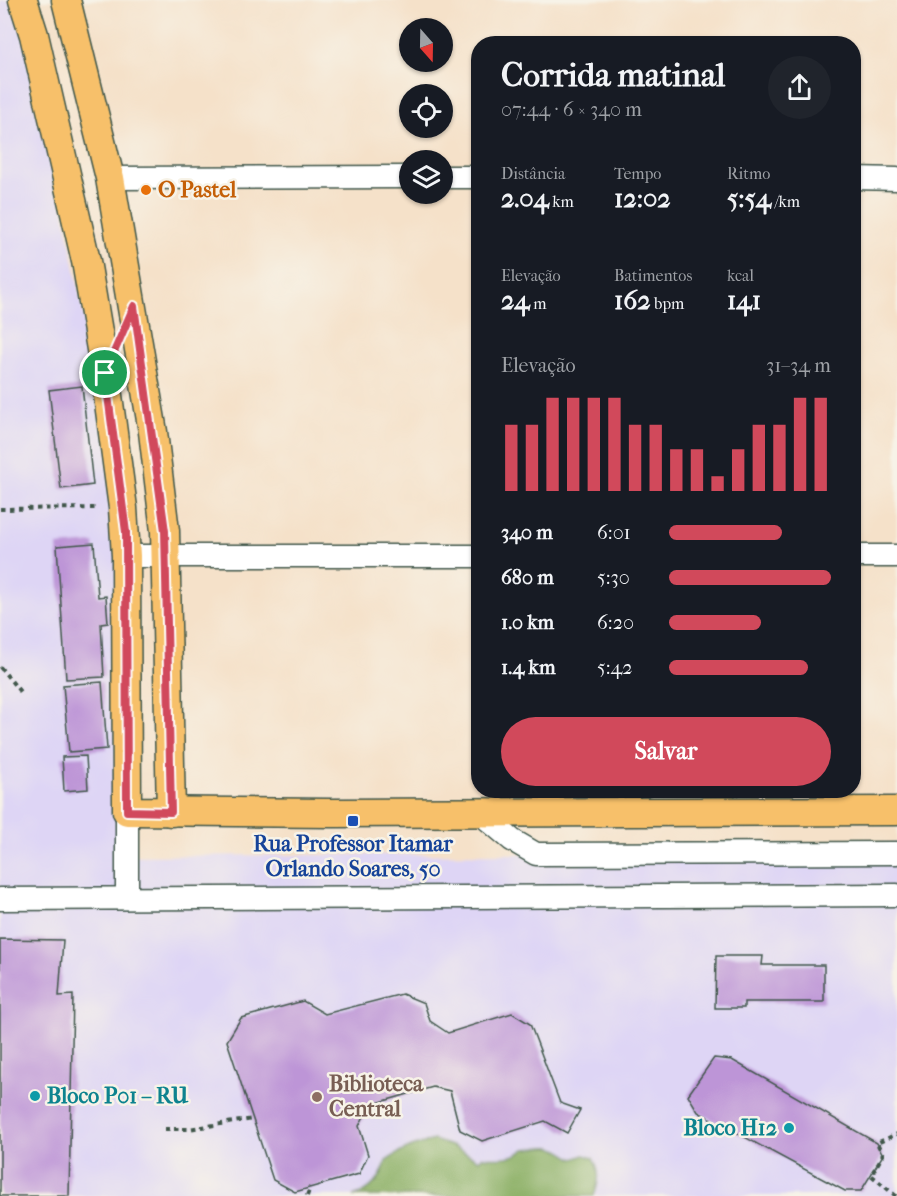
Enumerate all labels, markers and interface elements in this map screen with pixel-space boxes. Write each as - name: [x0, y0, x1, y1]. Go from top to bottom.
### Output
- north arrow: [399, 18, 453, 72]
- map controls: [399, 18, 453, 204]
- text: Corrida matinal: [501, 56, 725, 95]
- button: share: [768, 56, 831, 119]
- button: locate: [399, 84, 453, 138]
- text: 07:44 · 6 × 340 m: [501, 98, 642, 121]
- button: layers: [399, 150, 453, 204]
- text: Distância: [501, 164, 565, 183]
- text: Tempo: [614, 164, 661, 183]
- text: Ritmo: [727, 164, 770, 183]
- place label: O Pastel: [158, 177, 237, 203]
- marker: O Pastel: [139, 183, 153, 197]
- text: 2.04: [501, 183, 549, 214]
- text: 12:02: [614, 183, 671, 214]
- text: 5:54: [727, 183, 771, 214]
- text: km: [549, 192, 574, 211]
- text: /km: [771, 192, 800, 211]
- text: Elevação: [501, 266, 561, 285]
- text: Batimentos: [614, 266, 692, 285]
- text: kcal: [727, 266, 754, 285]
- text: 24: [501, 285, 530, 316]
- text: 162: [614, 285, 651, 316]
- text: 141: [727, 285, 761, 316]
- text: m: [530, 294, 546, 313]
- text: bpm: [651, 294, 684, 313]
- pin: [79, 347, 130, 398]
- text: Elevação: [501, 354, 576, 377]
- text: 31–34 m: [766, 354, 831, 377]
- icon: arrive: [88, 356, 121, 389]
- text: 340 m: [501, 521, 553, 544]
- text: 6:01: [597, 521, 631, 544]
- text: 680 m: [501, 566, 554, 589]
- text: 5:30: [597, 566, 630, 589]
- text: 1.0 km: [501, 611, 554, 634]
- text: 6:20: [597, 611, 634, 634]
- text: 1.4 km: [501, 656, 556, 679]
- text: 5:42: [597, 656, 633, 679]
- button: Salvar: [501, 717, 831, 786]
- marker: Rua Professor Itamar Orlando Soares, 50: [346, 814, 360, 828]
- place label: Rua Professor Itamar Orlando Soares, 50: [253, 831, 453, 882]
- place label: Biblioteca Central: [329, 1071, 424, 1122]
- place label: Bloco P01 – RU: [47, 1083, 189, 1109]
- marker: Bloco P01 – RU: [28, 1089, 42, 1103]
- marker: Biblioteca Central: [310, 1090, 324, 1104]
- place label: Bloco H12: [683, 1115, 777, 1141]
- marker: Bloco H12: [782, 1121, 796, 1135]

